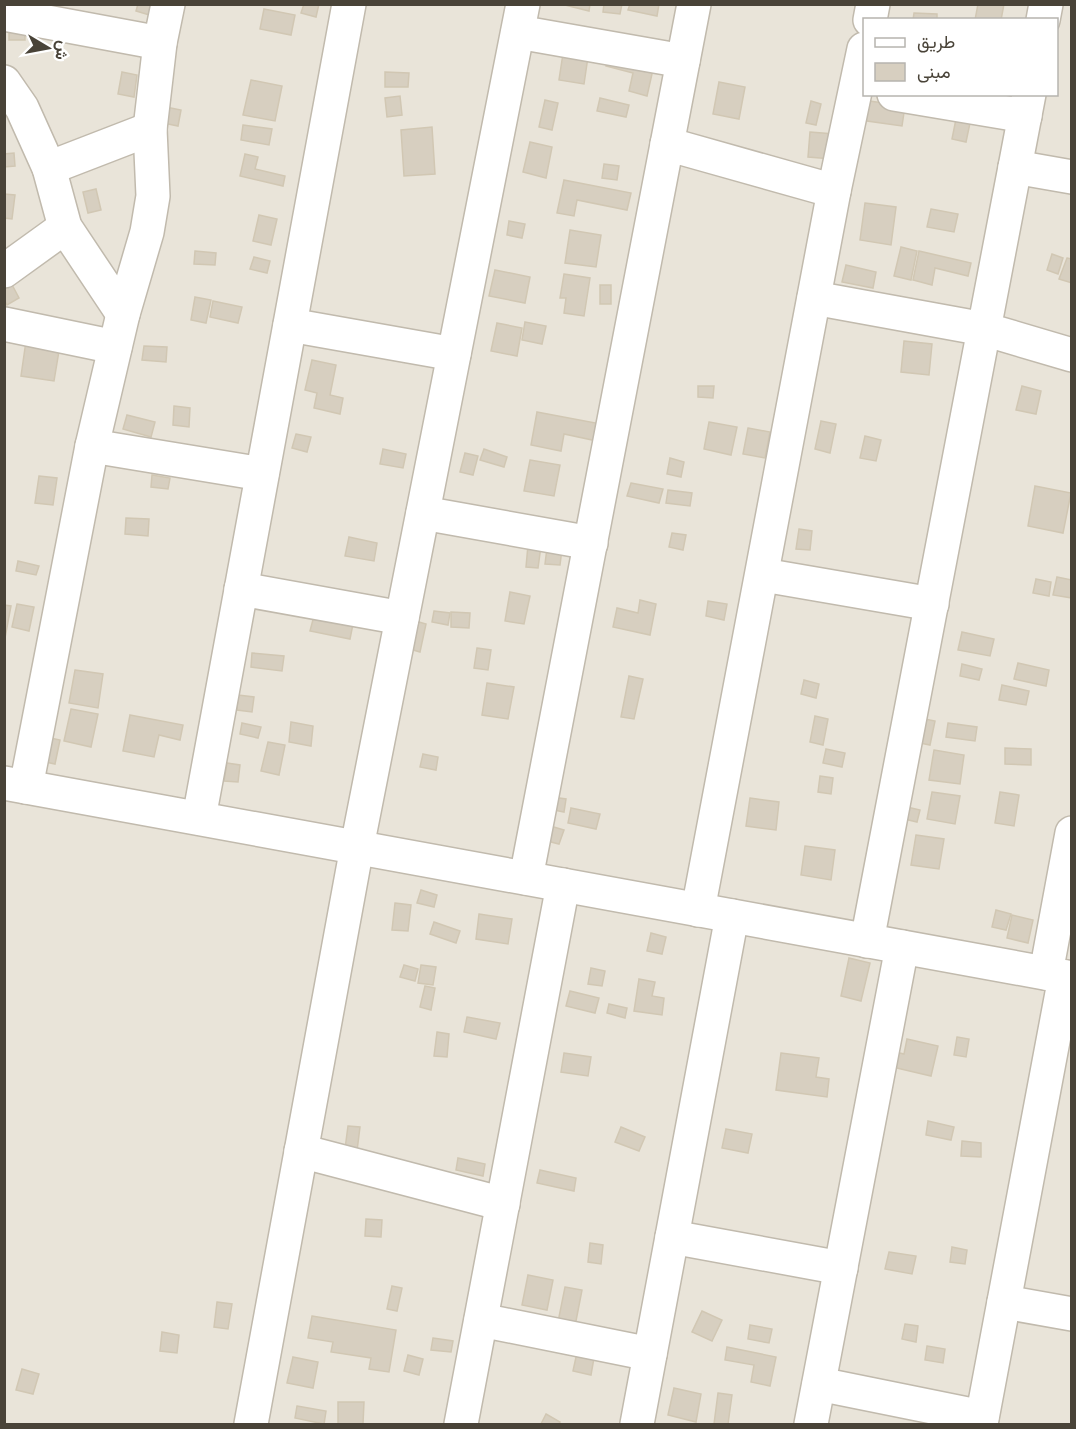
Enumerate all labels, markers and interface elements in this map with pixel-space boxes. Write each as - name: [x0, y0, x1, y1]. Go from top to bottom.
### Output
- north arrow: [18, 18, 78, 78]
- legend: [863, 18, 1058, 96]
- text: طريق: [917, 30, 955, 53]
- text: ش: [51, 39, 74, 62]
- text: مبنى: [917, 60, 951, 83]

